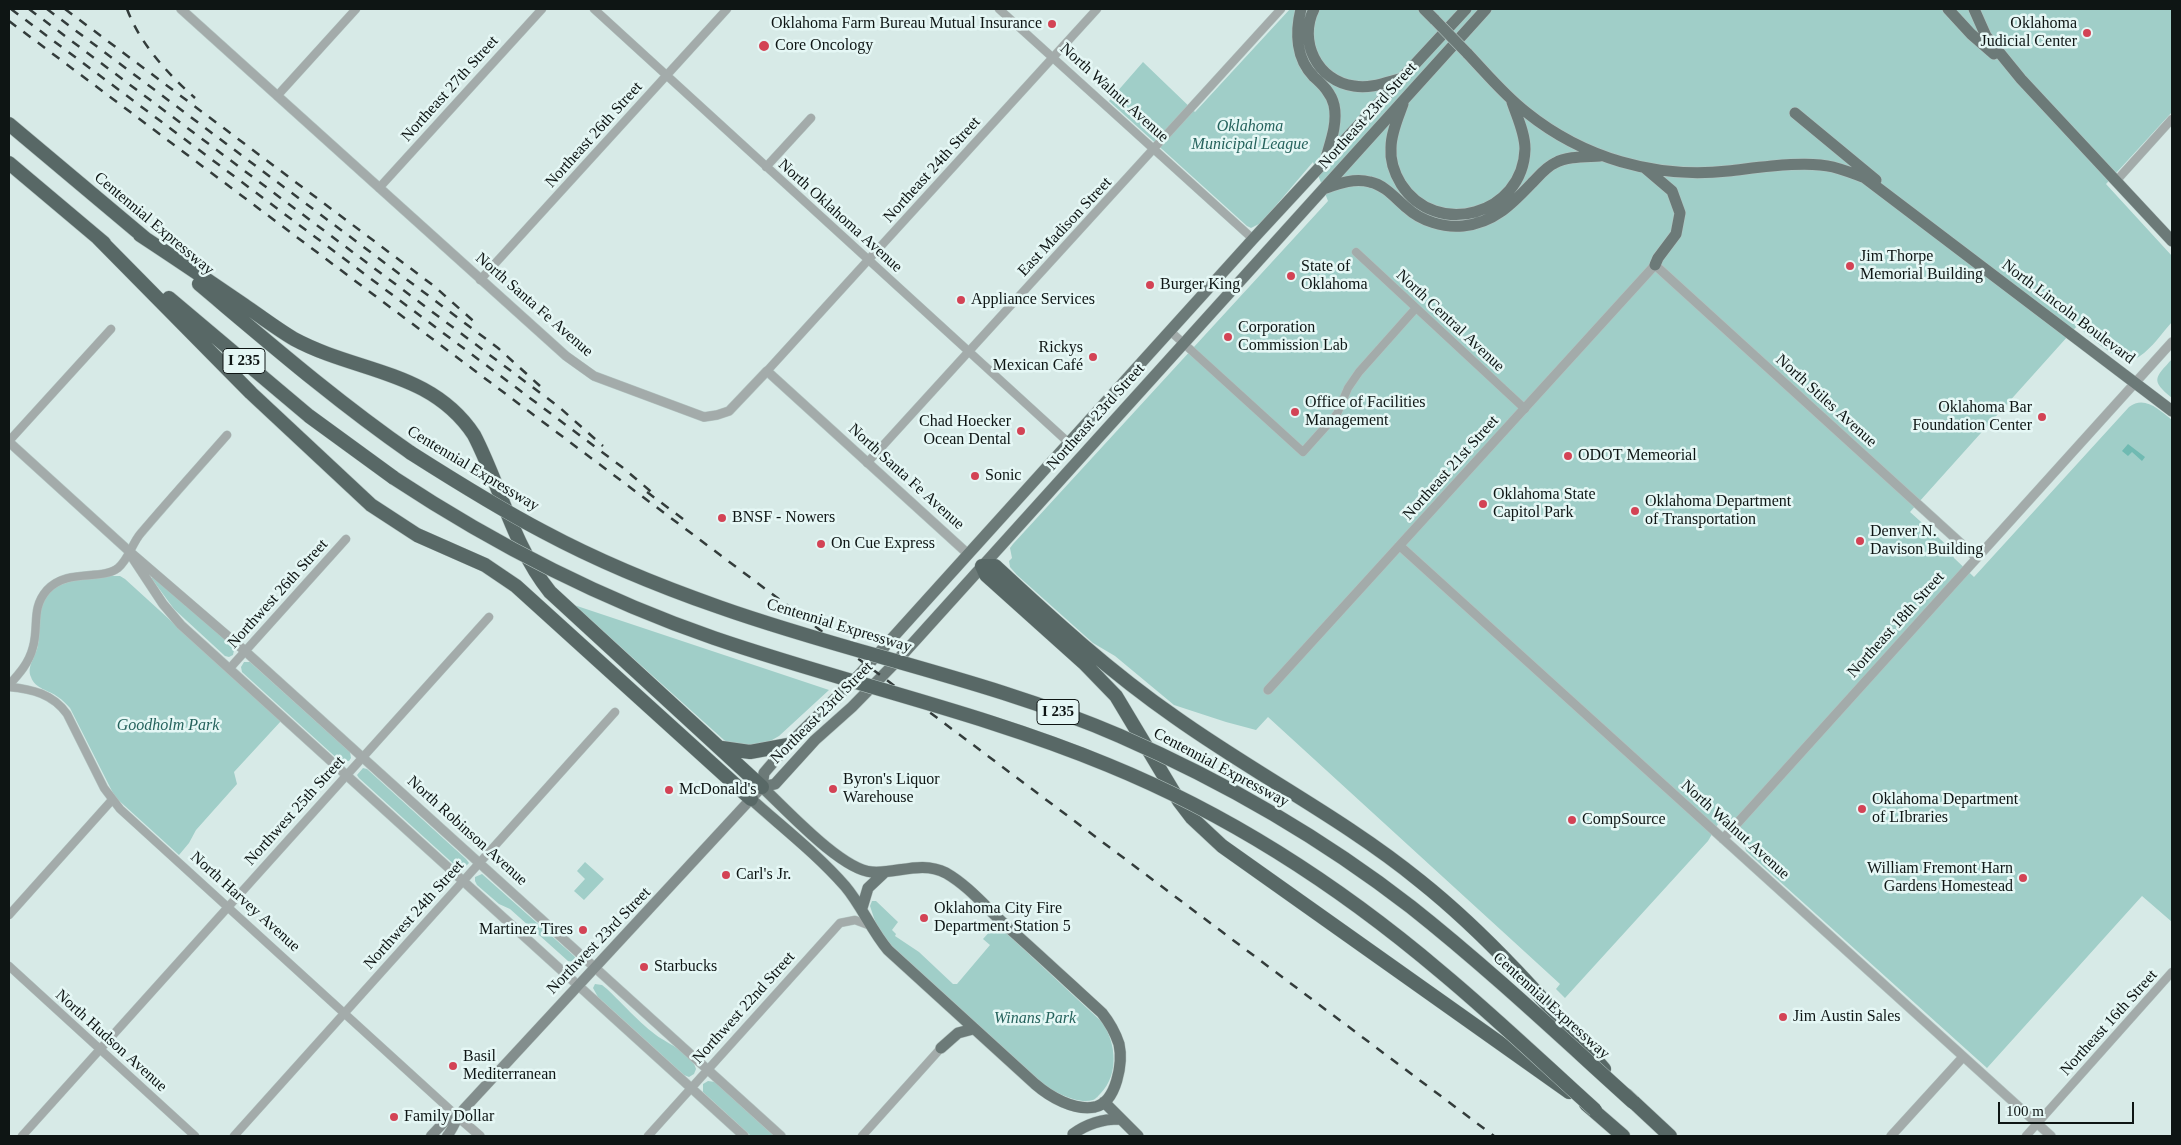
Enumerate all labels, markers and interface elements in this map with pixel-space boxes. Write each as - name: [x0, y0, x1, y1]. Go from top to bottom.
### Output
- place label: Oklahoma Farm Bureau Mutual Insurance: [771, 14, 1042, 34]
- place label: Oklahoma Judicial Center: [1981, 14, 2077, 52]
- marker: Oklahoma Farm Bureau Mutual Insurance: [1046, 18, 1058, 30]
- marker: Oklahoma Judicial Center: [2081, 27, 2093, 39]
- street label: Northeast 27th Street: [397, 32, 503, 146]
- place label: Core Oncology: [775, 36, 873, 56]
- marker: Core Oncology: [757, 39, 771, 53]
- street label: North Walnut Avenue: [1056, 39, 1172, 147]
- street label: Northeast 23rd Street: [1315, 59, 1421, 173]
- street label: Northeast 26th Street: [541, 78, 647, 192]
- street label: Northeast 24th Street: [879, 113, 985, 227]
- park label: Oklahoma Municipal League: [1192, 117, 1308, 155]
- street label: North Oklahoma Avenue: [774, 155, 906, 277]
- street label: Centennial Expressway: [90, 168, 218, 280]
- street label: East Madison Street: [1014, 173, 1116, 281]
- place label: Jim Thorpe Memorial Building: [1860, 247, 1983, 285]
- street label: North Santa Fe Avenue: [471, 249, 597, 361]
- street label: North Lincoln Boulevard: [1998, 256, 2138, 368]
- place label: State of Oklahoma: [1301, 257, 1368, 295]
- marker: Jim Thorpe Memorial Building: [1844, 260, 1856, 272]
- street label: North Central Avenue: [1392, 266, 1508, 376]
- marker: State of Oklahoma: [1285, 270, 1297, 282]
- place label: Burger King: [1160, 275, 1240, 295]
- marker: Burger King: [1144, 279, 1156, 291]
- place label: Appliance Services: [971, 290, 1095, 310]
- marker: Appliance Services: [955, 294, 967, 306]
- place label: Corporation Commission Lab: [1238, 318, 1348, 356]
- marker: Corporation Commission Lab: [1222, 331, 1234, 343]
- place label: Rickys Mexican Café: [993, 338, 1083, 376]
- road number: I 235: [223, 348, 265, 374]
- marker: Rickys Mexican Café: [1087, 351, 1099, 363]
- street label: North Stiles Avenue: [1771, 351, 1881, 451]
- street label: Northeast 23rd Street: [1043, 360, 1149, 474]
- place label: Office of Facilities Management: [1305, 393, 1426, 431]
- place label: Oklahoma Bar Foundation Center: [1912, 398, 2032, 436]
- marker: Office of Facilities Management: [1289, 406, 1301, 418]
- marker: Oklahoma Bar Foundation Center: [2036, 411, 2048, 423]
- place label: Chad Hoecker Ocean Dental: [919, 412, 1011, 450]
- street label: Northeast 21st Street: [1399, 412, 1503, 524]
- street label: North Santa Fe Avenue: [844, 420, 968, 534]
- street label: Centennial Expressway: [404, 422, 542, 516]
- marker: Chad Hoecker Ocean Dental: [1015, 425, 1027, 437]
- place label: ODOT Memeorial: [1578, 446, 1697, 466]
- marker: ODOT Memeorial: [1562, 450, 1574, 462]
- place label: Sonic: [985, 466, 1021, 486]
- marker: Sonic: [969, 470, 981, 482]
- place label: Oklahoma State Capitol Park: [1493, 485, 1596, 523]
- place label: Oklahoma Department of Transportation: [1645, 492, 1791, 530]
- marker: Oklahoma State Capitol Park: [1477, 498, 1489, 510]
- marker: Oklahoma Department of Transportation: [1629, 505, 1641, 517]
- place label: BNSF - Nowers: [732, 508, 835, 528]
- marker: BNSF - Nowers: [716, 512, 728, 524]
- place label: Denver N. Davison Building: [1870, 522, 1983, 560]
- place label: On Cue Express: [831, 534, 935, 554]
- street label: Northwest 26th Street: [224, 535, 332, 653]
- marker: Denver N. Davison Building: [1854, 535, 1866, 547]
- marker: On Cue Express: [815, 538, 827, 550]
- street label: Northeast 18th Street: [1843, 568, 1949, 682]
- street label: Centennial Expressway: [764, 595, 914, 657]
- street label: Northeast 23rd Street: [767, 658, 877, 768]
- road number: I 235: [1037, 700, 1079, 724]
- park label: Goodholm Park: [117, 716, 219, 736]
- street label: Centennial Expressway: [1150, 724, 1292, 812]
- street label: Northwest 25th Street: [241, 752, 349, 870]
- place label: Byron's Liquor Warehouse: [843, 770, 940, 808]
- street label: North Robinson Avenue: [403, 772, 531, 890]
- street label: North Walnut Avenue: [1677, 776, 1793, 884]
- place label: McDonald's: [679, 780, 757, 800]
- marker: Byron's Liquor Warehouse: [827, 783, 839, 795]
- marker: McDonald's: [663, 784, 675, 796]
- place label: Oklahoma Department of LIbraries: [1872, 790, 2018, 828]
- marker: Oklahoma Department of LIbraries: [1856, 803, 1868, 815]
- place label: CompSource: [1582, 810, 1666, 830]
- marker: CompSource: [1566, 814, 1578, 826]
- street label: North Harvey Avenue: [186, 848, 304, 956]
- street label: Northwest 24th Street: [360, 856, 468, 974]
- place label: William Fremont Harn Gardens Homestead: [1867, 859, 2013, 897]
- place label: Carl's Jr.: [736, 865, 791, 885]
- marker: Carl's Jr.: [720, 869, 732, 881]
- marker: William Fremont Harn Gardens Homestead: [2017, 872, 2029, 884]
- street label: Northwest 23rd Street: [543, 884, 655, 998]
- place label: Oklahoma City Fire Department Station 5: [934, 899, 1071, 937]
- marker: Oklahoma City Fire Department Station 5: [918, 912, 930, 924]
- place label: Martinez Tires: [479, 920, 573, 940]
- marker: Martinez Tires: [577, 924, 589, 936]
- street label: Northwest 22nd Street: [689, 948, 799, 1068]
- street label: Centennial Expressway: [1489, 948, 1613, 1064]
- place label: Starbucks: [654, 957, 717, 977]
- marker: Starbucks: [638, 961, 650, 973]
- street label: Northeast 16th Street: [2056, 966, 2162, 1080]
- street label: North Hudson Avenue: [51, 986, 171, 1096]
- place label: Jim Austin Sales: [1793, 1007, 1901, 1027]
- park label: Winans Park: [994, 1009, 1076, 1029]
- marker: Jim Austin Sales: [1777, 1011, 1789, 1023]
- place label: Basil Mediterranean: [463, 1047, 556, 1085]
- marker: Basil Mediterranean: [447, 1060, 459, 1072]
- scale bar: [2001, 1092, 2137, 1124]
- text: 100 m: [2006, 1103, 2044, 1119]
- place label: Family Dollar: [404, 1107, 494, 1127]
- marker: Family Dollar: [388, 1111, 400, 1123]

